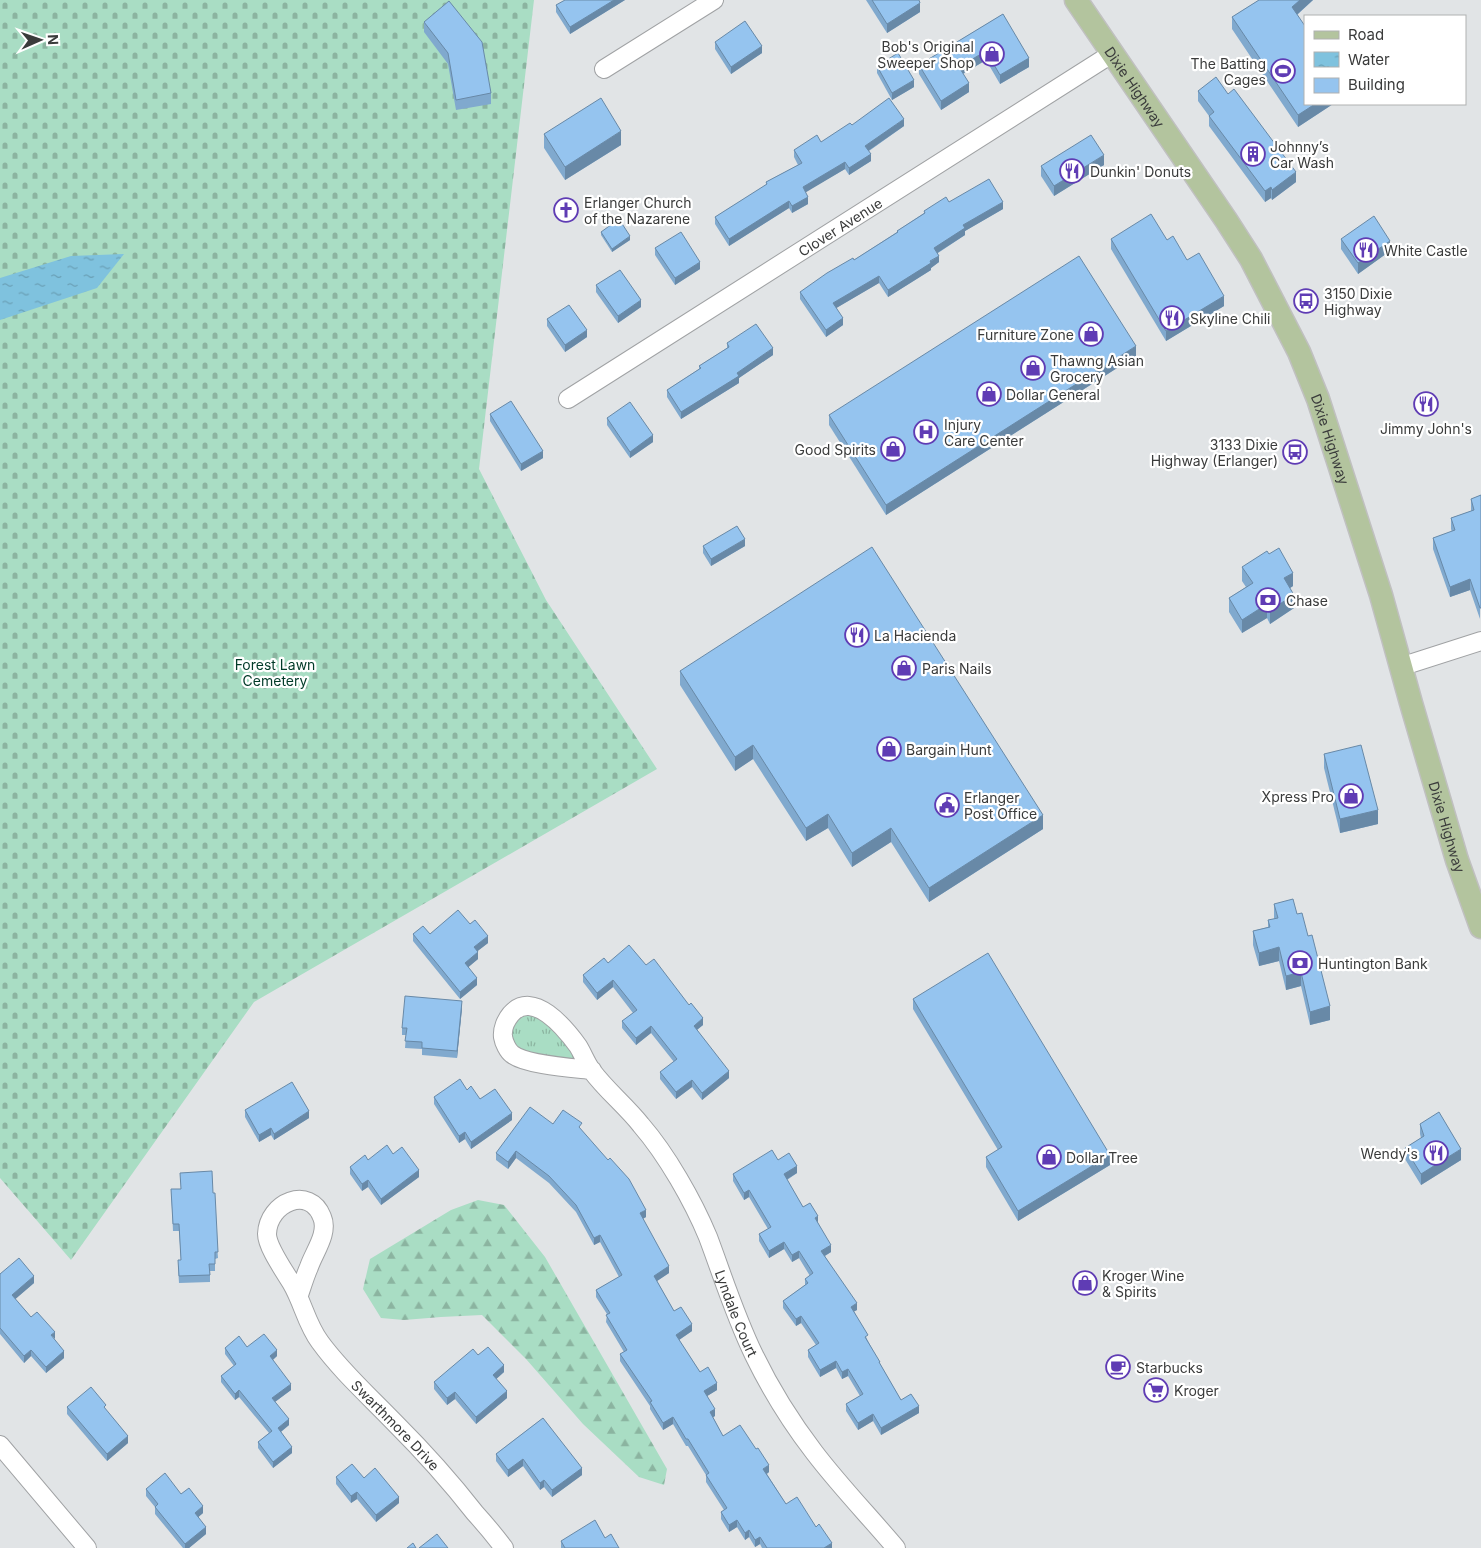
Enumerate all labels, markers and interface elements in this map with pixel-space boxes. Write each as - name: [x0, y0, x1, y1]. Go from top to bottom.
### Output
- north arrow: [15, 15, 65, 65]
- legend: [1304, 15, 1466, 105]
- text: Road: [1348, 25, 1384, 44]
- text: N: [45, 34, 62, 45]
- place label: Bob's Original Sweeper Shop: [877, 38, 974, 71]
- shop icon: Bob's Original Sweeper Shop: [979, 41, 1005, 67]
- street label: Dixie Highway: [1102, 43, 1169, 131]
- text: Water: [1348, 50, 1390, 69]
- place label: The Batting Cages: [1190, 55, 1266, 88]
- sports icon: The Batting Cages: [1270, 58, 1296, 84]
- text: Building: [1348, 75, 1405, 94]
- place label: Johnny’s Car Wash: [1270, 138, 1334, 171]
- building icon: Johnny’s Car Wash: [1240, 141, 1266, 167]
- restaurant icon: Dunkin' Donuts: [1059, 158, 1085, 184]
- place label: Dunkin' Donuts: [1090, 163, 1191, 180]
- place label: Erlanger Church of the Nazarene: [584, 194, 691, 227]
- street label: Clover Avenue: [795, 194, 885, 259]
- church icon: Erlanger Church of the Nazarene: [553, 197, 579, 223]
- restaurant icon: White Castle: [1353, 237, 1379, 263]
- place label: White Castle: [1384, 242, 1468, 259]
- place label: 3150 Dixie Highway: [1324, 285, 1392, 318]
- bus stop icon: 3150 Dixie Highway: [1293, 288, 1319, 314]
- restaurant icon: Skyline Chili: [1159, 305, 1185, 331]
- place label: Skyline Chili: [1190, 310, 1270, 327]
- shop icon: Furniture Zone: [1078, 321, 1104, 347]
- place label: Furniture Zone: [977, 326, 1074, 343]
- place label: Thawng Asian Grocery: [1050, 352, 1144, 385]
- shop icon: Thawng Asian Grocery: [1020, 355, 1046, 381]
- shop icon: Dollar General: [976, 381, 1002, 407]
- place label: Dollar General: [1006, 386, 1100, 403]
- street label: Dixie Highway: [1308, 391, 1353, 487]
- restaurant icon: Jimmy John's: [1413, 391, 1439, 417]
- place label: Injury Care Center: [944, 416, 1024, 449]
- hospital icon: Injury Care Center: [913, 419, 939, 445]
- place label: Jimmy John's: [1380, 420, 1472, 437]
- shop icon: Good Spirits: [880, 436, 906, 462]
- place label: 3133 Dixie Highway (Erlanger): [1151, 436, 1278, 469]
- bus stop icon: 3133 Dixie Highway (Erlanger): [1282, 439, 1308, 465]
- place label: Good Spirits: [795, 441, 876, 458]
- bank icon: Chase: [1255, 587, 1281, 613]
- place label: Chase: [1286, 592, 1328, 609]
- restaurant icon: La Hacienda: [844, 622, 870, 648]
- place label: La Hacienda: [874, 627, 956, 644]
- shop icon: Paris Nails: [891, 655, 917, 681]
- park label: Forest Lawn Cemetery: [235, 656, 315, 689]
- place label: Paris Nails: [922, 660, 992, 677]
- shop icon: Bargain Hunt: [876, 736, 902, 762]
- place label: Bargain Hunt: [906, 741, 992, 758]
- street label: Dixie Highway: [1426, 779, 1469, 875]
- shop icon: Xpress Pro: [1338, 783, 1364, 809]
- place label: Xpress Pro: [1262, 788, 1334, 805]
- place label: Erlanger Post Office: [964, 789, 1037, 822]
- public building icon: Erlanger Post Office: [934, 792, 960, 818]
- bank icon: Huntington Bank: [1287, 950, 1313, 976]
- place label: Huntington Bank: [1318, 955, 1428, 972]
- restaurant icon: Wendy's: [1423, 1140, 1449, 1166]
- shop icon: Dollar Tree: [1036, 1144, 1062, 1170]
- place label: Wendy's: [1360, 1145, 1418, 1162]
- place label: Dollar Tree: [1066, 1149, 1138, 1166]
- street label: Lyndale Court: [712, 1267, 762, 1360]
- place label: Kroger Wine & Spirits: [1102, 1267, 1184, 1300]
- shop icon: Kroger Wine & Spirits: [1072, 1270, 1098, 1296]
- cafe icon: Starbucks: [1105, 1354, 1131, 1380]
- place label: Starbucks: [1136, 1359, 1203, 1376]
- street label: Swarthmore Drive: [348, 1376, 444, 1473]
- supermarket icon: Kroger: [1143, 1377, 1169, 1403]
- place label: Kroger: [1174, 1382, 1219, 1399]

